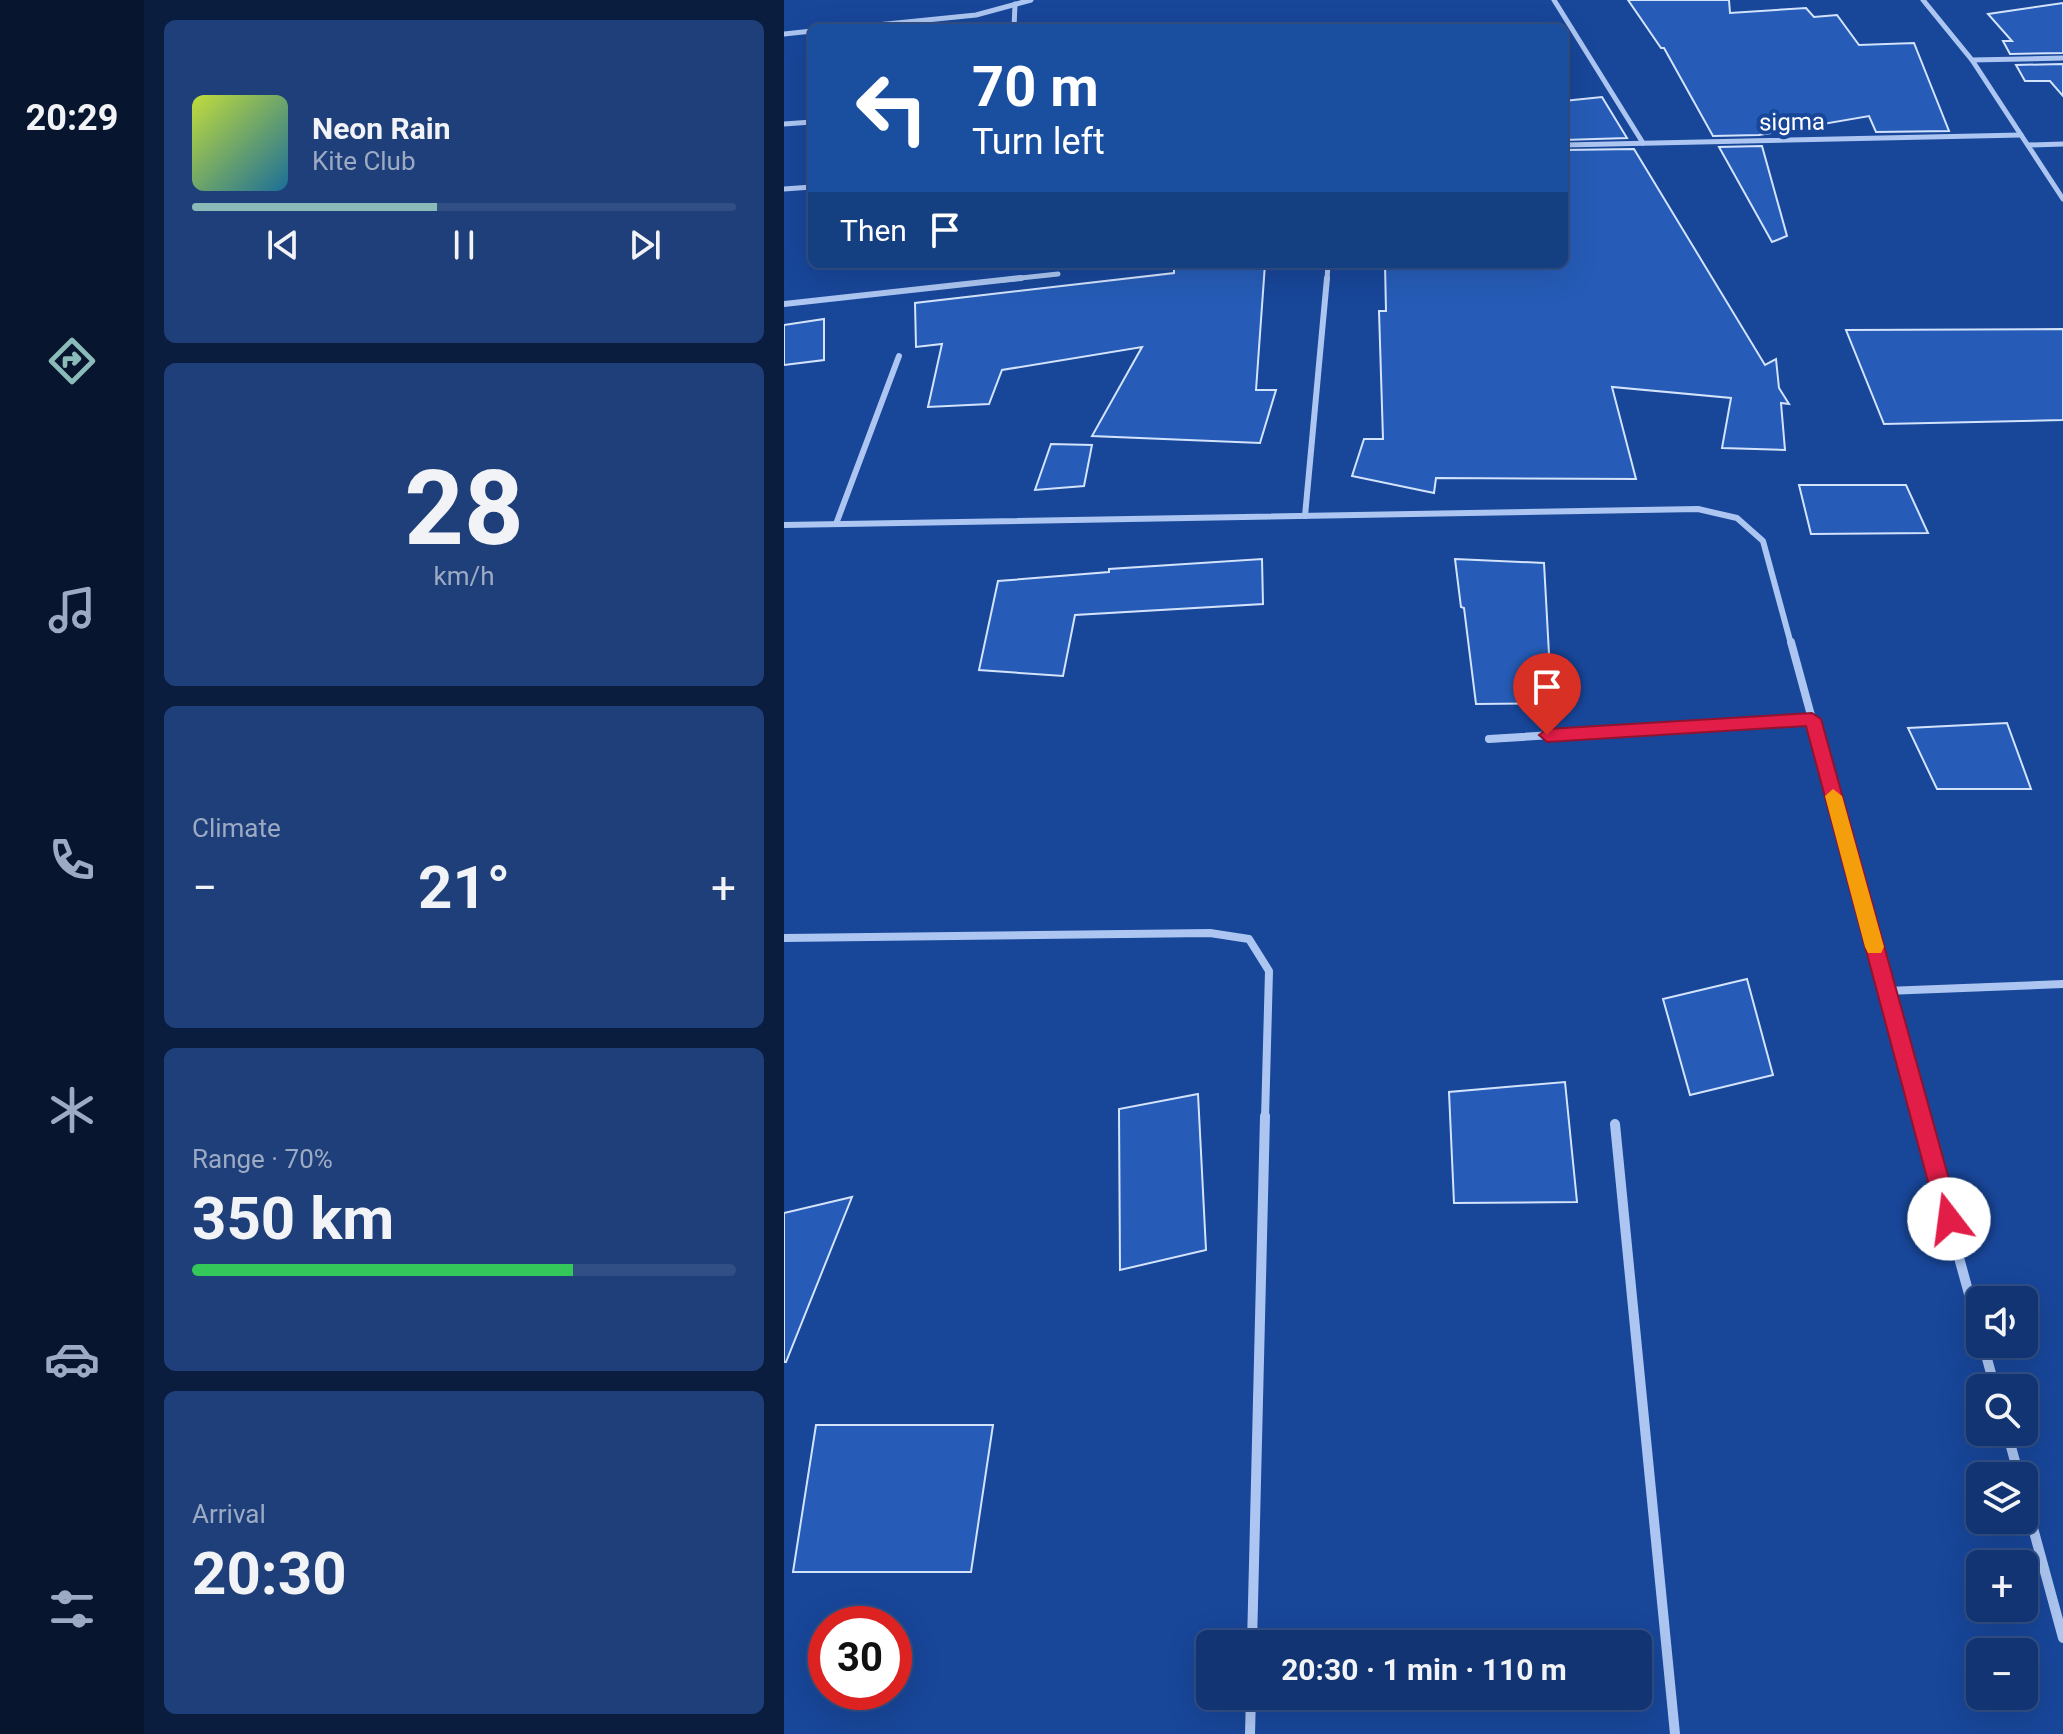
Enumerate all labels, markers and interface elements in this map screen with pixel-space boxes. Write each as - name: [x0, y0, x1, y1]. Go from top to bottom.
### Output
- text: 70 m: [972, 54, 1099, 120]
- icon: left: [840, 56, 944, 160]
- text: 20:29: [26, 97, 118, 139]
- street label: sigma: [1759, 107, 1825, 137]
- text: Neon Rain: [312, 111, 451, 146]
- text: Turn left: [972, 121, 1105, 163]
- text: Kite Club: [312, 146, 416, 176]
- icon: arrive: [923, 208, 967, 252]
- text: Then: [840, 213, 907, 248]
- icon: previous: [261, 223, 305, 267]
- icon: pause: [442, 223, 486, 267]
- icon: next: [623, 223, 667, 267]
- icon: directions: [44, 333, 100, 389]
- text: 28: [404, 448, 524, 569]
- text: km/h: [433, 561, 495, 591]
- icon: music: [44, 582, 100, 638]
- pin: [1513, 653, 1581, 735]
- icon: arrive: [1525, 665, 1569, 709]
- text: Climate: [192, 813, 281, 843]
- icon: phone: [44, 832, 100, 888]
- text: 21°: [418, 852, 510, 923]
- text: −: [192, 862, 217, 914]
- text: +: [711, 862, 736, 914]
- icon: climate: [44, 1082, 100, 1138]
- text: Range · 70%: [192, 1144, 333, 1174]
- position arrow: [1907, 1177, 1991, 1261]
- text: 350 km: [192, 1183, 394, 1254]
- map controls: [1966, 1286, 2038, 1710]
- button: sound: [1966, 1286, 2038, 1358]
- icon: car: [44, 1331, 100, 1387]
- button: search: [1966, 1374, 2038, 1446]
- button: layers: [1966, 1462, 2038, 1534]
- text: Arrival: [192, 1499, 266, 1529]
- text: 20:30: [192, 1538, 347, 1609]
- button: +: [1966, 1550, 2038, 1622]
- icon: filters: [44, 1581, 100, 1637]
- speed limit sign: 30: [808, 1606, 912, 1710]
- button: −: [1966, 1638, 2038, 1710]
- text: 20:30 · 1 min · 110 m: [1281, 1652, 1567, 1687]

